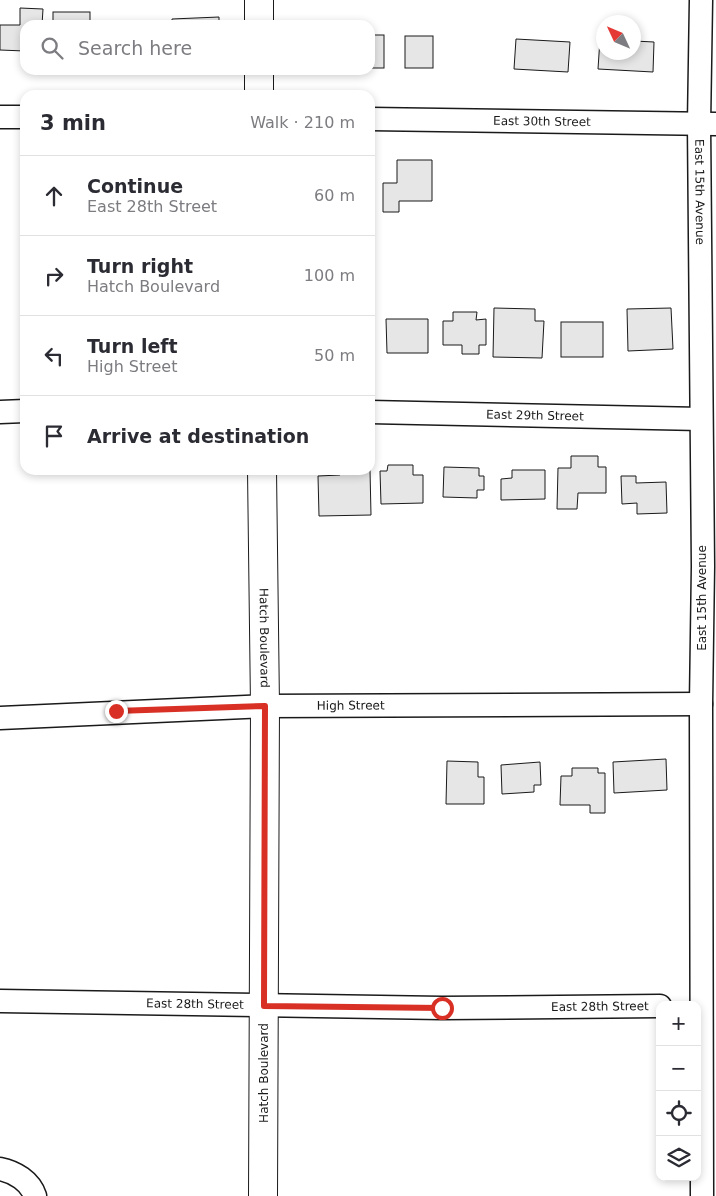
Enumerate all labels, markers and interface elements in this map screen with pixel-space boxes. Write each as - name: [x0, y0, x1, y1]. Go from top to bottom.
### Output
- north arrow: [596, 15, 641, 60]
- search box: [20, 20, 375, 75]
- icon: search: [38, 34, 66, 62]
- text: Search here: [78, 37, 192, 59]
- text: 3 min: [40, 111, 106, 135]
- text: Walk · 210 m: [250, 113, 355, 132]
- street label: East 30th Street: [493, 114, 591, 129]
- street label: East 15th Avenue: [692, 139, 707, 245]
- text: Continue: [87, 175, 183, 197]
- icon: ahead: [40, 182, 68, 210]
- text: 60 m: [314, 186, 355, 205]
- text: East 28th Street: [87, 197, 217, 216]
- text: Turn right: [87, 255, 193, 277]
- icon: right: [40, 262, 68, 290]
- text: 100 m: [304, 266, 355, 285]
- text: Hatch Boulevard: [87, 277, 220, 296]
- text: Turn left: [87, 335, 178, 357]
- icon: left: [40, 342, 68, 370]
- text: 50 m: [314, 346, 355, 365]
- text: High Street: [87, 357, 177, 376]
- street label: East 29th Street: [486, 407, 584, 424]
- icon: arrive: [40, 422, 68, 450]
- text: Arrive at destination: [87, 425, 309, 447]
- street label: East 15th Avenue: [695, 545, 709, 651]
- street label: Hatch Boulevard: [257, 588, 272, 688]
- street label: High Street: [317, 698, 385, 713]
- route end: [105, 700, 128, 723]
- street label: East 28th Street: [146, 996, 244, 1012]
- route start: [431, 997, 454, 1020]
- street label: East 28th Street: [551, 999, 649, 1014]
- map controls: [656, 1001, 701, 1181]
- button: +: [656, 1001, 701, 1046]
- street label: Hatch Boulevard: [257, 1023, 271, 1123]
- button: −: [656, 1046, 701, 1091]
- button: locate: [656, 1091, 701, 1136]
- button: layers: [656, 1136, 701, 1181]

